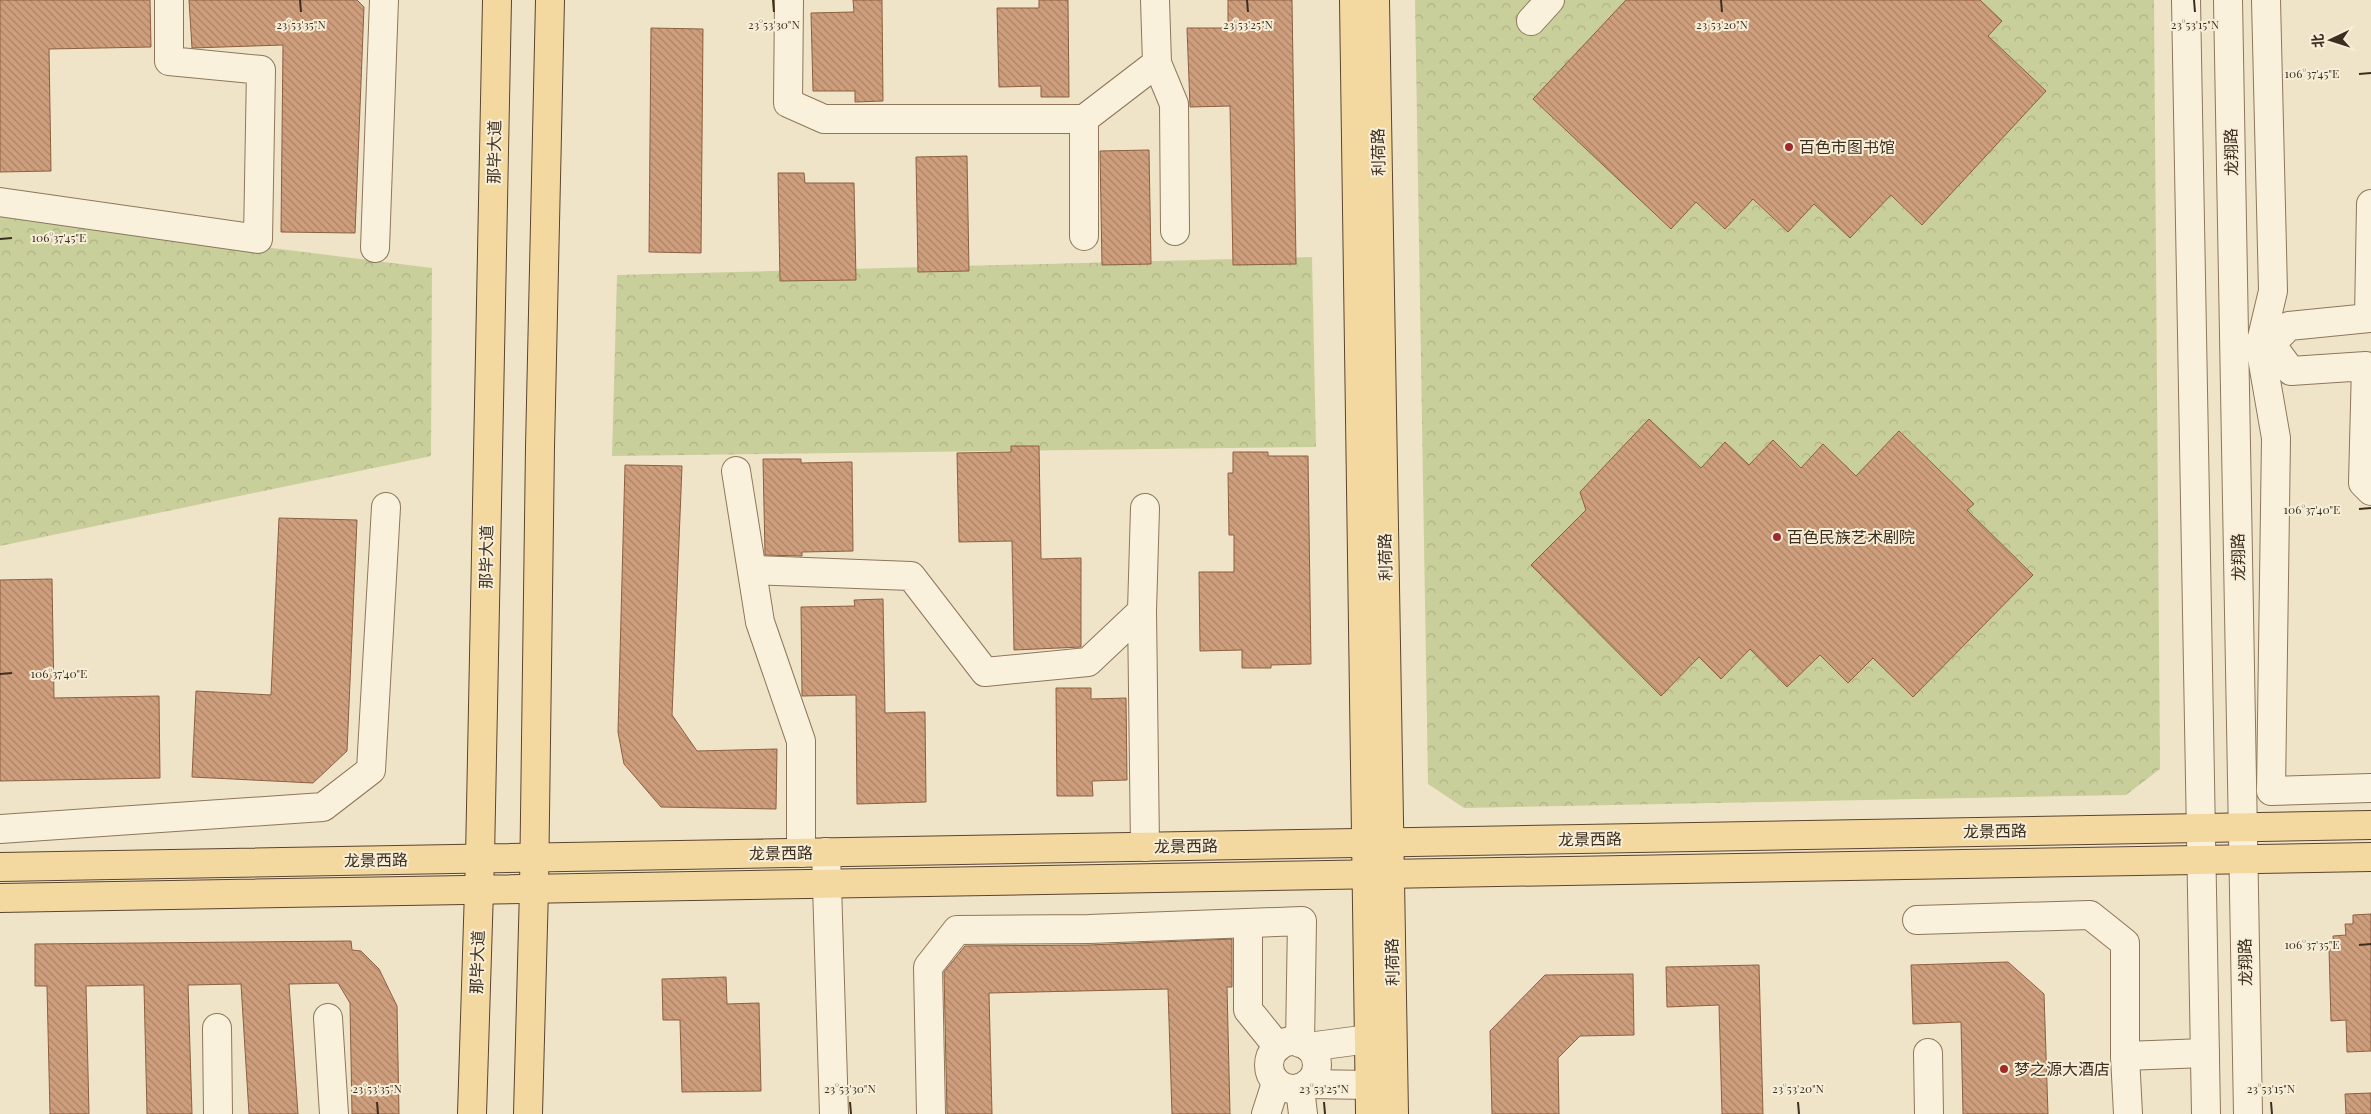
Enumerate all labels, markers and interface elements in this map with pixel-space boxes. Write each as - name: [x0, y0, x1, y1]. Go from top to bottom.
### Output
- north arrow: [2306, 15, 2356, 65]
- text: 23°53'35"N: [276, 16, 326, 32]
- text: 23°53'30"N: [748, 16, 800, 32]
- text: 23°53'25"N: [1223, 16, 1274, 32]
- text: 23°53'20"N: [1696, 16, 1749, 32]
- text: 23°53'15"N: [2171, 16, 2220, 32]
- text: 北: [2308, 33, 2327, 49]
- text: 106°37'45"E: [2285, 65, 2339, 81]
- street label: 那毕大道: [482, 120, 505, 184]
- street label: 利荷路: [1367, 128, 1388, 176]
- street label: 龙翔路: [2220, 128, 2241, 176]
- place label: 百色市图书馆: [1799, 136, 1895, 157]
- marker: 百色市图书馆: [1783, 141, 1795, 153]
- text: 106°37'45"E: [32, 229, 86, 245]
- text: 106°37'40"E: [2284, 501, 2340, 517]
- street label: 那毕大道: [474, 525, 497, 589]
- place label: 百色民族艺术剧院: [1787, 526, 1915, 547]
- marker: 百色民族艺术剧院: [1771, 531, 1783, 543]
- street label: 利荷路: [1374, 533, 1395, 581]
- street label: 龙翔路: [2227, 533, 2248, 581]
- text: 106°37'40"E: [31, 665, 87, 681]
- street label: 龙景西路: [1963, 819, 2027, 842]
- street label: 龙景西路: [1558, 827, 1622, 850]
- street label: 龙景西路: [1154, 834, 1218, 857]
- street label: 龙景西路: [749, 841, 813, 864]
- street label: 龙景西路: [344, 848, 408, 871]
- street label: 那毕大道: [465, 930, 488, 994]
- text: 106°37'35"E: [2284, 936, 2340, 952]
- street label: 利荷路: [1381, 938, 1402, 986]
- street label: 龙翔路: [2234, 938, 2255, 986]
- place label: 梦之源大酒店: [2014, 1058, 2110, 1079]
- marker: 梦之源大酒店: [1998, 1063, 2010, 1075]
- text: 23°53'35"N: [352, 1080, 402, 1096]
- text: 23°53'30"N: [824, 1080, 876, 1096]
- text: 23°53'25"N: [1299, 1080, 1350, 1096]
- text: 23°53'20"N: [1772, 1080, 1825, 1096]
- text: 23°53'15"N: [2247, 1080, 2296, 1096]

